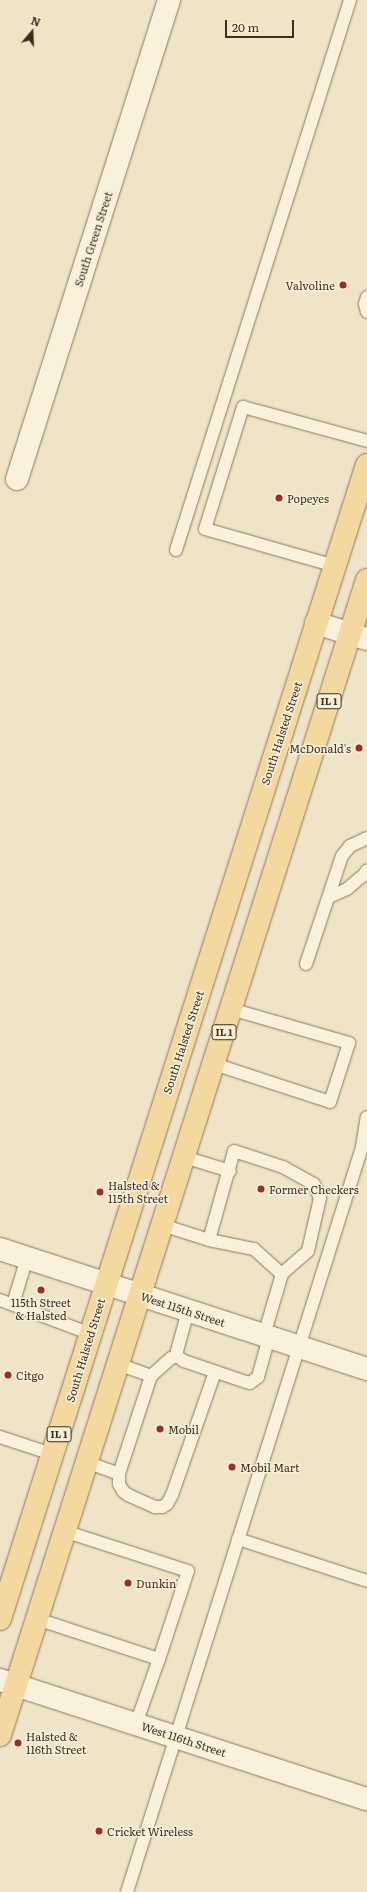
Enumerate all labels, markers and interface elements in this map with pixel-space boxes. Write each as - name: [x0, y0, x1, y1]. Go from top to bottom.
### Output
- north arrow: [12, 12, 52, 52]
- text: N: [29, 12, 43, 30]
- scale bar: [227, 12, 296, 38]
- text: 20 m: [232, 18, 259, 36]
- street label: South Green Street: [71, 190, 115, 288]
- place label: Valvoline: [286, 278, 335, 292]
- marker: Valvoline: [338, 280, 348, 290]
- place label: Popeyes: [287, 491, 329, 505]
- marker: Popeyes: [274, 493, 284, 503]
- street label: South Halsted Street: [258, 680, 304, 786]
- road number: IL 1: [316, 693, 342, 709]
- place label: McDonald's: [289, 741, 351, 755]
- marker: McDonald's: [354, 743, 364, 753]
- street label: South Halsted Street: [160, 989, 206, 1095]
- road number: IL 1: [211, 1024, 237, 1040]
- place label: Halsted & 115th Street: [108, 1179, 168, 1205]
- place label: Former Checkers: [269, 1182, 359, 1196]
- marker: Former Checkers: [256, 1184, 266, 1194]
- marker: Halsted & 115th Street: [95, 1187, 105, 1197]
- marker: 115th Street & Halsted: [36, 1285, 46, 1295]
- street label: West 115th Street: [139, 1289, 227, 1329]
- place label: 115th Street & Halsted: [11, 1296, 71, 1322]
- street label: South Halsted Street: [63, 1297, 107, 1403]
- place label: Citgo: [16, 1368, 44, 1382]
- marker: Citgo: [3, 1370, 13, 1380]
- place label: Mobil: [168, 1422, 199, 1436]
- marker: Mobil: [155, 1424, 165, 1434]
- road number: IL 1: [46, 1426, 72, 1442]
- place label: Mobil Mart: [240, 1460, 299, 1474]
- marker: Mobil Mart: [227, 1462, 237, 1472]
- place label: Dunkin': [136, 1576, 178, 1590]
- marker: Dunkin': [123, 1578, 133, 1588]
- street label: West 116th Street: [140, 1719, 228, 1759]
- place label: Halsted & 116th Street: [26, 1730, 86, 1756]
- marker: Halsted & 116th Street: [13, 1738, 23, 1748]
- place label: Cricket Wireless: [107, 1824, 193, 1838]
- marker: Cricket Wireless: [94, 1826, 104, 1836]

